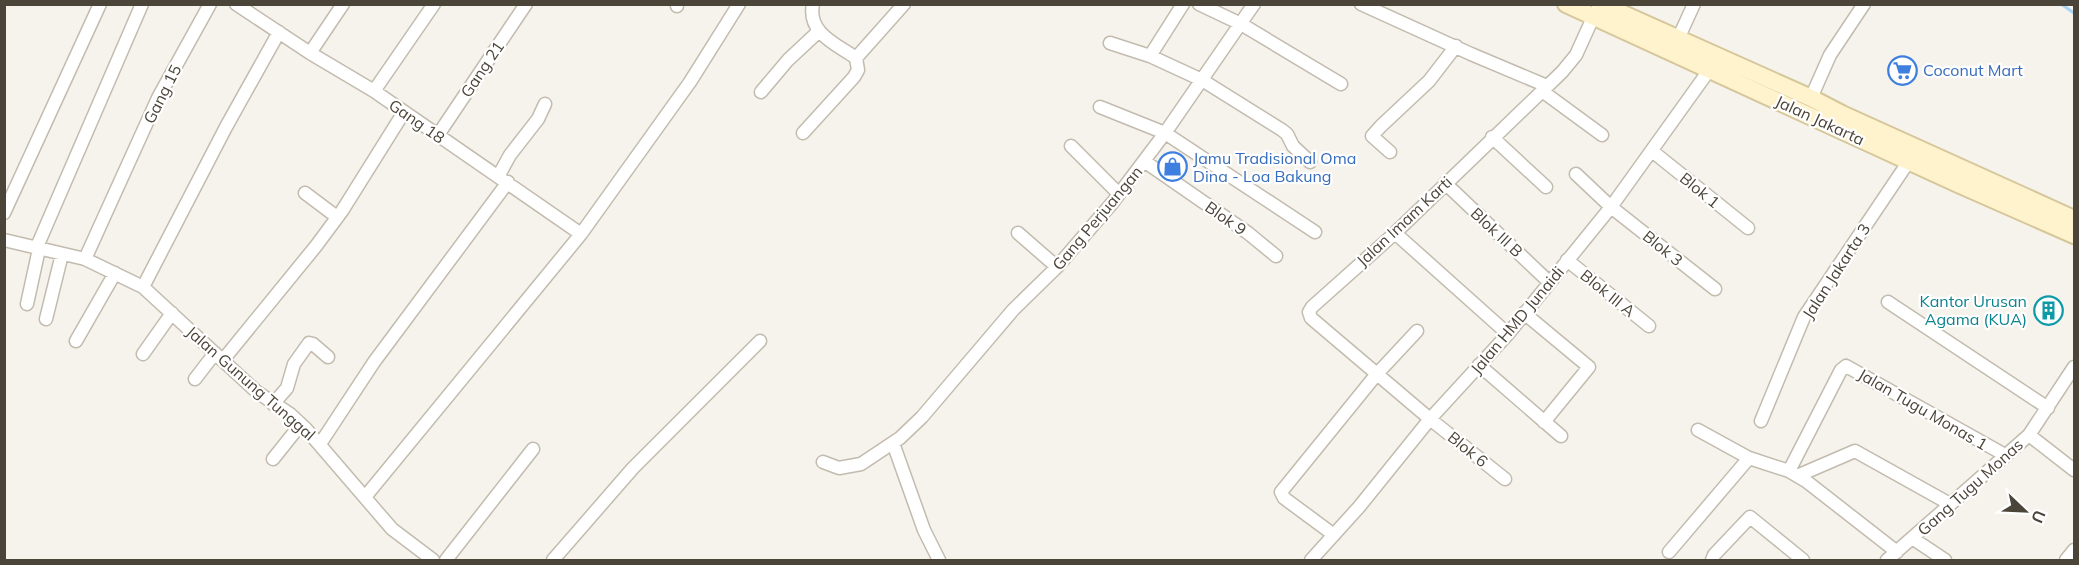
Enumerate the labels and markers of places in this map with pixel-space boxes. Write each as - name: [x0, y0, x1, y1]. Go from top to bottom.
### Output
- supermarket icon: Coconut Mart: [1886, 54, 1918, 86]
- place label: Coconut Mart: [1923, 60, 2023, 80]
- place label: Jamu Tradisional Oma Dina - Loa Bakung: [1193, 148, 1356, 186]
- shop icon: Jamu Tradisional Oma Dina - Loa Bakung: [1156, 151, 1188, 183]
- place label: Kantor Urusan Agama (KUA): [1920, 291, 2027, 329]
- building icon: Kantor Urusan Agama (KUA): [2032, 294, 2064, 326]

